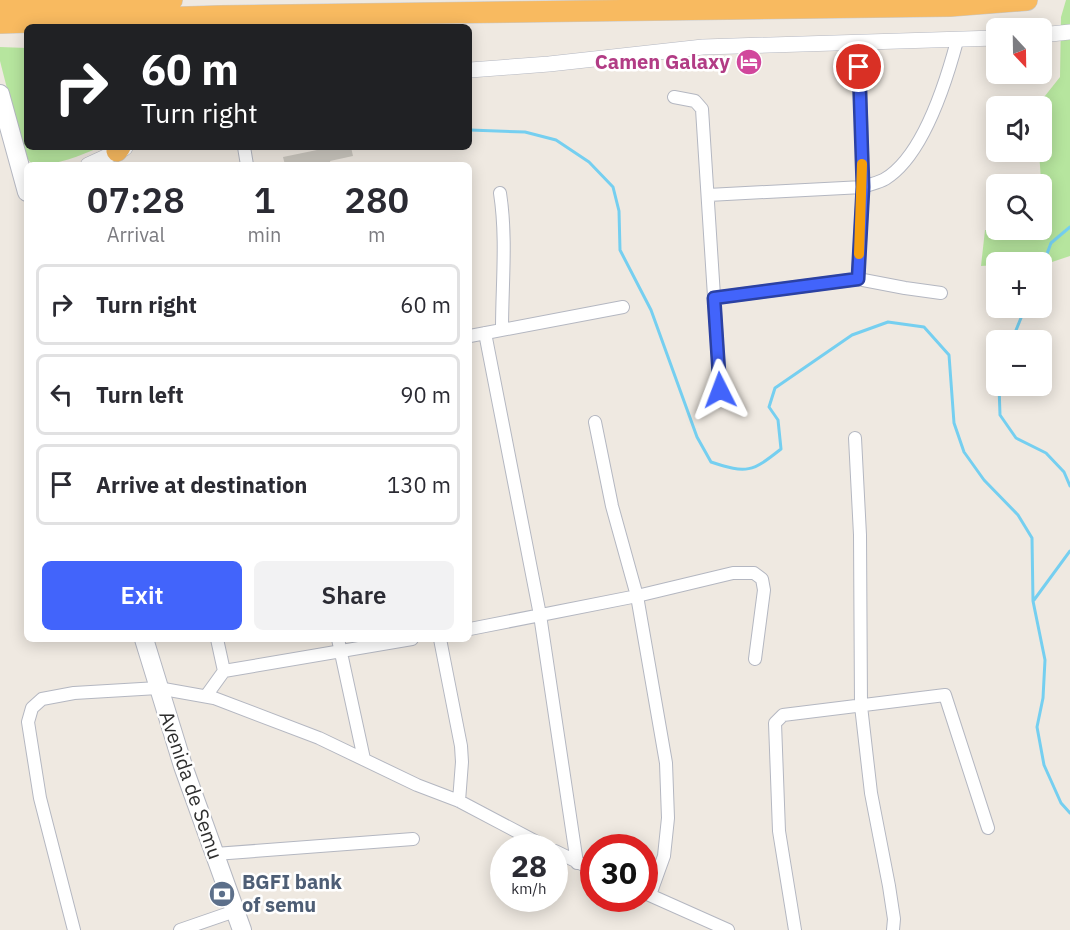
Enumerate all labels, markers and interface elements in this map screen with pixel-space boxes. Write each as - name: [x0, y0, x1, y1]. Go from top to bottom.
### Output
- north arrow: [986, 18, 1052, 84]
- map controls: [986, 18, 1052, 396]
- pin: [833, 41, 884, 92]
- text: 60 m: [141, 42, 239, 97]
- hotel icon: Camen Galaxy: [734, 47, 764, 77]
- icon: right: [42, 48, 120, 126]
- place label: Camen Galaxy: [595, 48, 730, 75]
- icon: arrive: [842, 50, 875, 83]
- text: Turn right: [141, 95, 258, 130]
- button: sound: [986, 96, 1052, 162]
- button: search: [986, 174, 1052, 240]
- text: 07:28: [87, 176, 185, 223]
- text: 1: [254, 176, 275, 223]
- text: 280: [344, 176, 409, 223]
- text: Arrival: [107, 221, 165, 248]
- text: min: [248, 221, 281, 248]
- text: m: [368, 221, 385, 248]
- button: +: [986, 252, 1052, 318]
- icon: right: [45, 288, 78, 321]
- text: Turn right: [96, 290, 197, 319]
- text: 60 m: [400, 290, 451, 319]
- button: −: [986, 330, 1052, 396]
- position arrow: [688, 358, 752, 422]
- icon: left: [45, 378, 78, 411]
- text: Turn left: [96, 380, 184, 409]
- text: 90 m: [400, 380, 451, 409]
- icon: arrive: [45, 468, 78, 501]
- text: Arrive at destination: [96, 470, 307, 499]
- text: 130 m: [387, 470, 451, 499]
- button: Exit: [42, 561, 242, 630]
- button: Share: [254, 561, 454, 630]
- street label: Avenida de Semu: [153, 707, 229, 863]
- speed limit sign: 30: [580, 834, 658, 912]
- text: 28: [511, 846, 547, 885]
- place label: BGFI bank of semu: [242, 868, 342, 918]
- bank icon: BGFI bank of semu: [207, 879, 237, 909]
- text: km/h: [511, 879, 547, 898]

